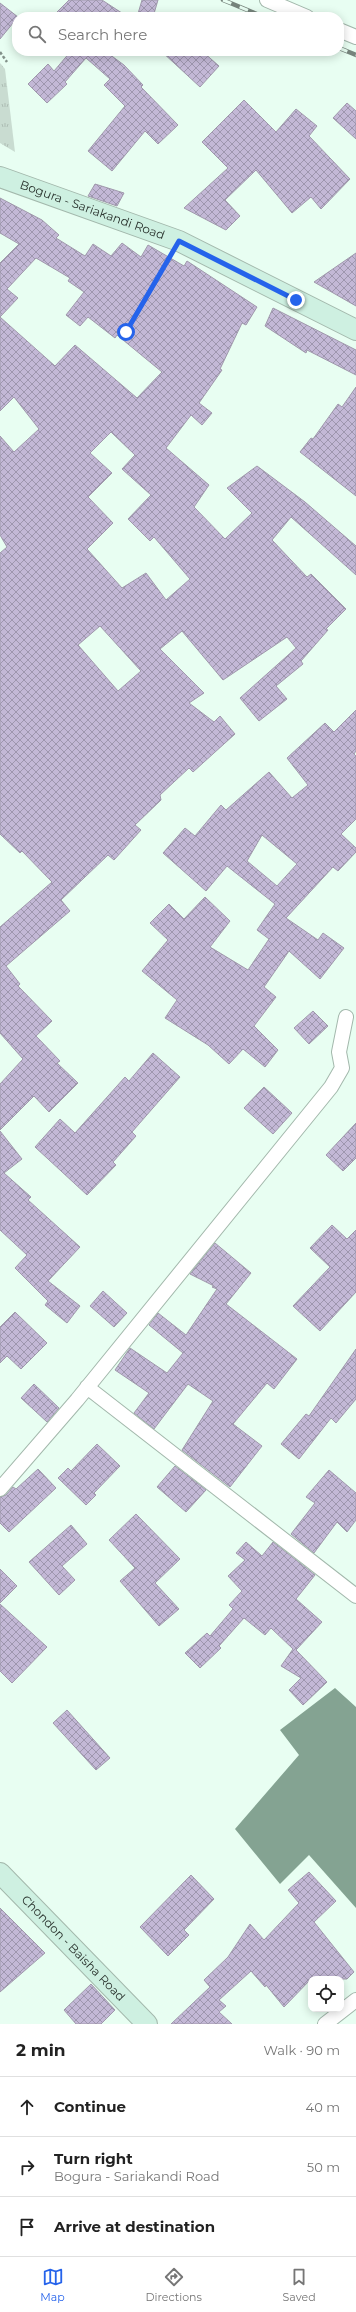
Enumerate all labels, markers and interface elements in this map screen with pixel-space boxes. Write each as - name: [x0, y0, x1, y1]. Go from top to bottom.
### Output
- search box: [12, 12, 344, 56]
- icon: search: [26, 23, 48, 45]
- text: Search here: [58, 25, 147, 44]
- street label: Bogura - Sariakandi Road: [18, 177, 167, 242]
- route end: [287, 291, 305, 309]
- route start: [117, 323, 135, 341]
- street label: Chondon - Baisha Road: [19, 1892, 129, 2004]
- map controls: [308, 1976, 344, 2012]
- button: locate: [308, 1976, 344, 2012]
- text: 2 min: [16, 2040, 66, 2060]
- text: Walk · 90 m: [264, 2042, 340, 2058]
- icon: ahead: [16, 2096, 38, 2118]
- text: Continue: [54, 2097, 126, 2116]
- text: 40 m: [306, 2099, 340, 2115]
- text: Turn right: [54, 2149, 133, 2168]
- icon: right: [16, 2156, 38, 2178]
- text: 50 m: [307, 2159, 340, 2175]
- text: Bogura - Sariakandi Road: [54, 2168, 219, 2184]
- icon: arrive: [16, 2216, 38, 2238]
- text: Arrive at destination: [54, 2217, 215, 2236]
- tab: Map: [40, 2266, 65, 2304]
- tab: Directions: [146, 2266, 202, 2304]
- tab: Saved: [283, 2266, 316, 2304]

